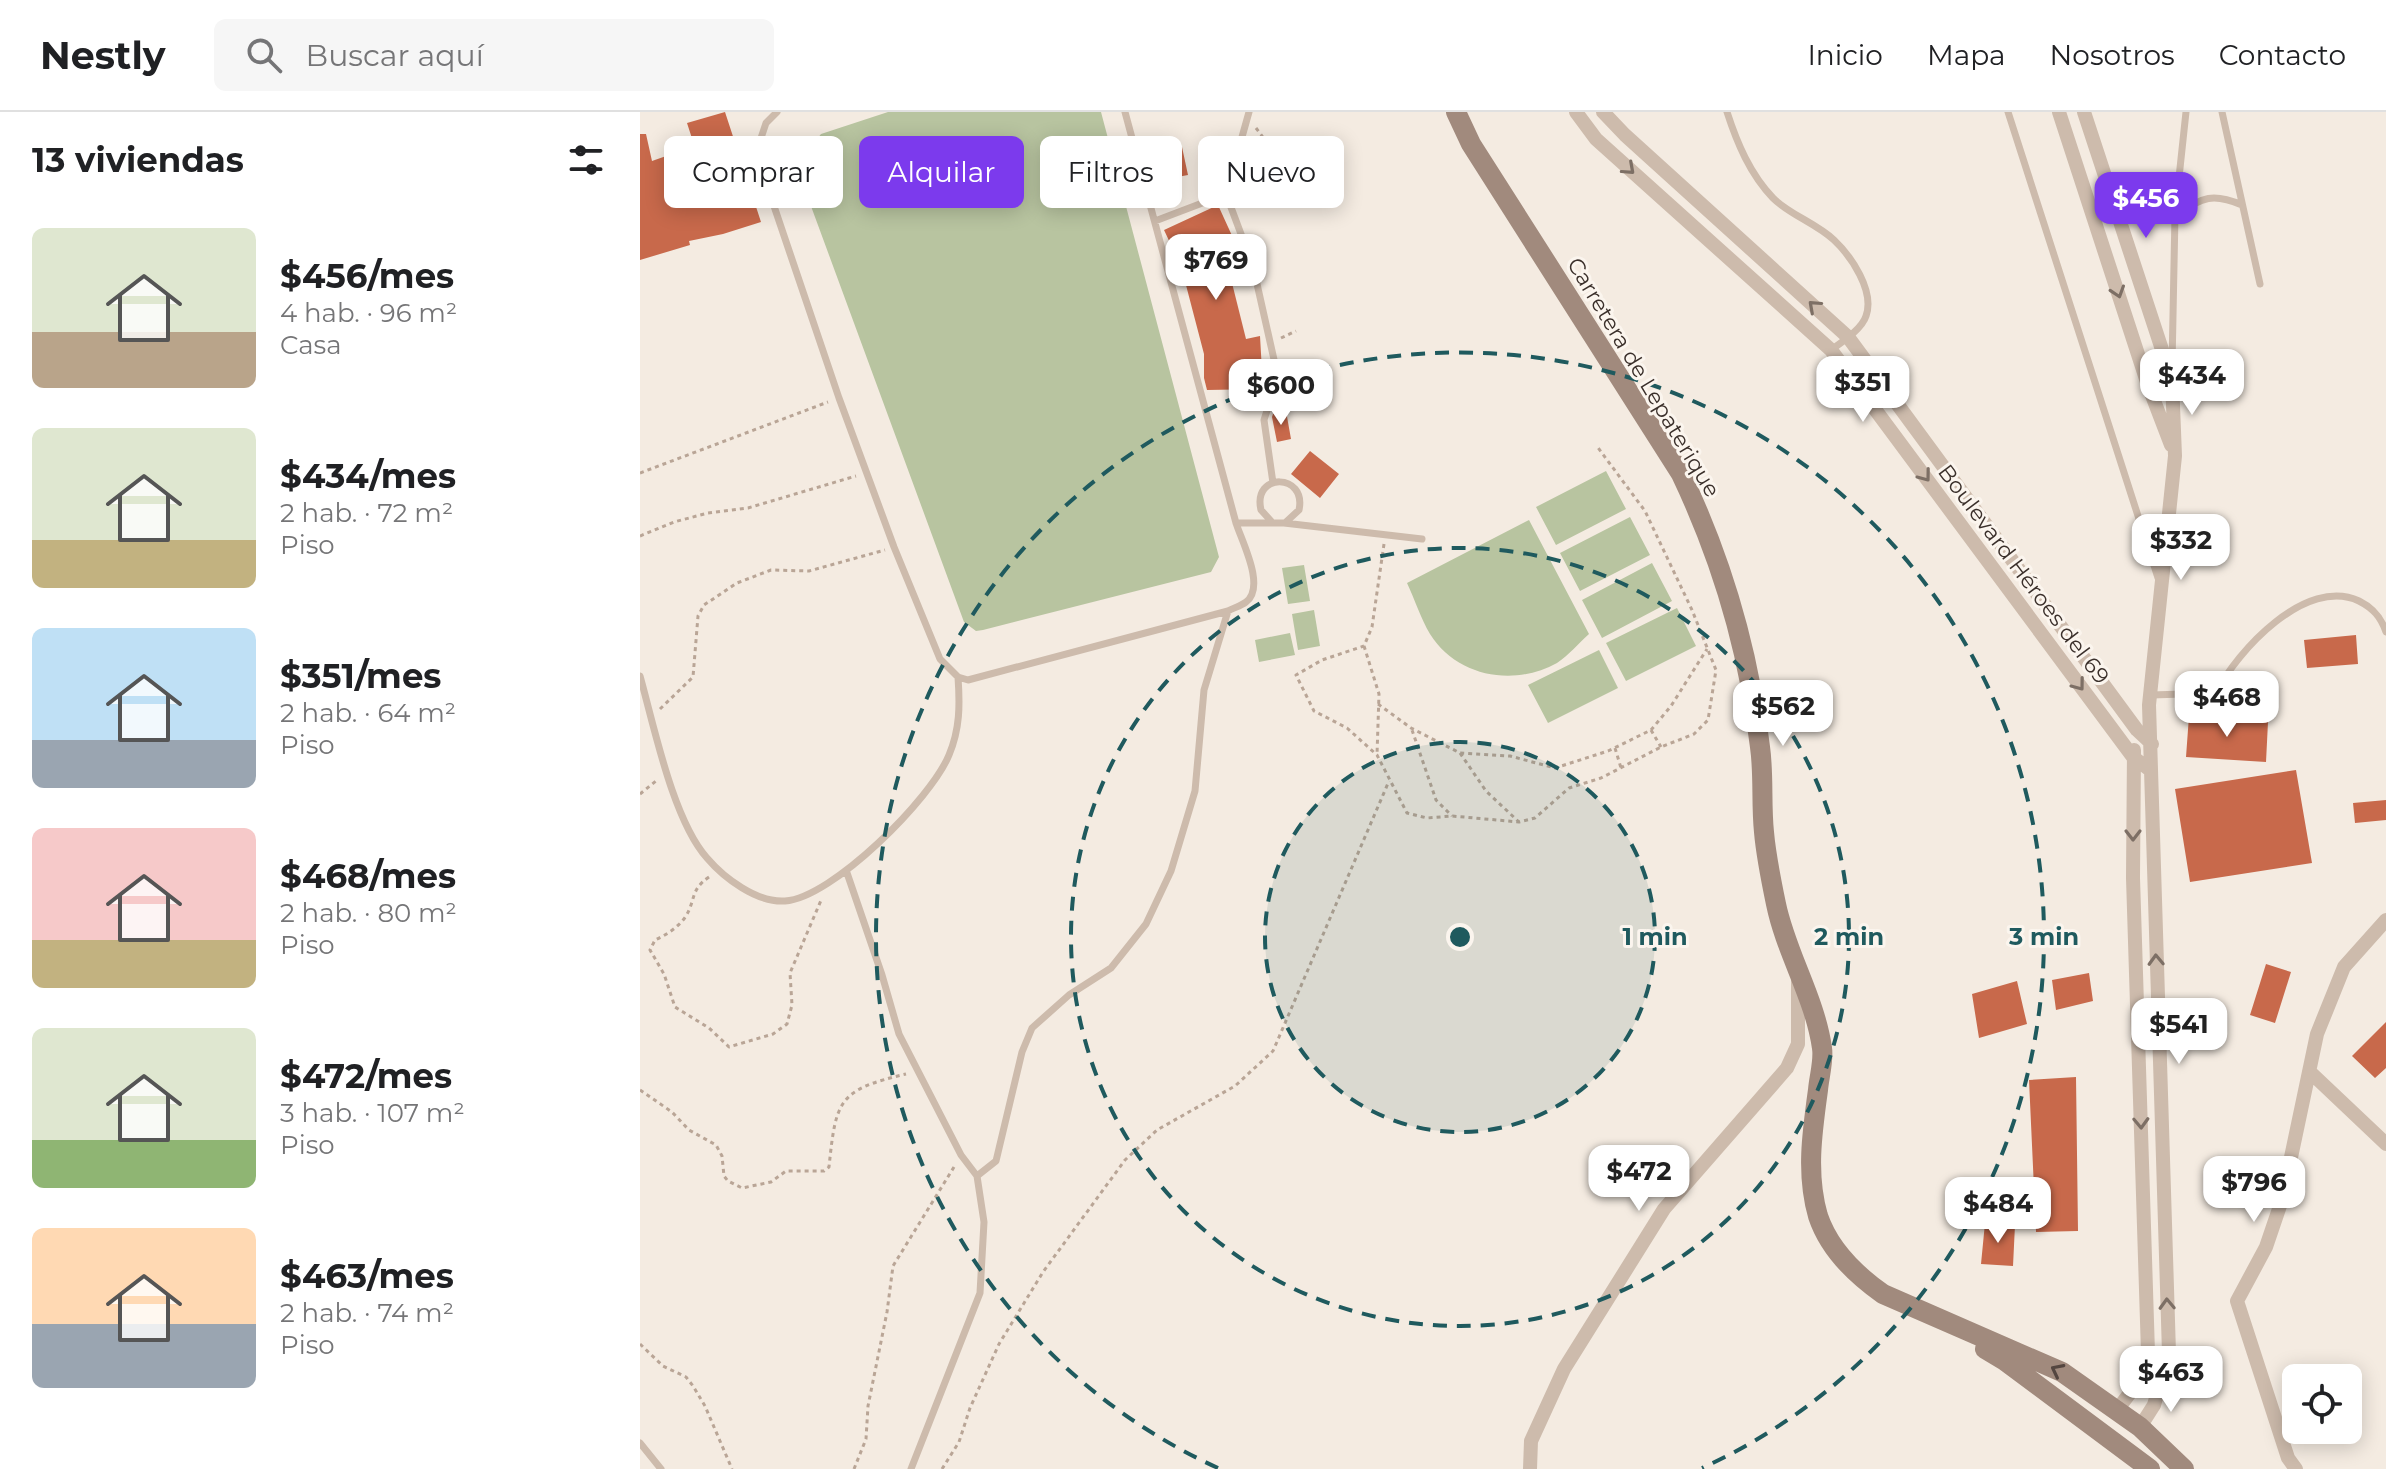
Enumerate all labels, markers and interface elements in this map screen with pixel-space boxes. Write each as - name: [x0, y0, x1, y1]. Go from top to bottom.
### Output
- search box: [214, 19, 774, 91]
- text: Nestly: [40, 32, 166, 79]
- icon: search: [242, 33, 286, 77]
- text: Buscar aquí: [306, 37, 484, 74]
- text: Inicio: [1807, 38, 1883, 72]
- text: Mapa: [1927, 38, 2006, 72]
- text: Nosotros: [2050, 38, 2175, 72]
- text: Contacto: [2219, 38, 2346, 72]
- chip: Comprar: [664, 136, 843, 208]
- chip: Alquilar: [859, 136, 1024, 208]
- chip: Filtros: [1040, 136, 1182, 208]
- chip: Nuevo: [1198, 136, 1344, 208]
- icon: filters: [564, 138, 608, 182]
- text: 13 viviendas: [32, 139, 244, 181]
- one-way arrow: [1620, 159, 1635, 174]
- pin: $456: [2099, 172, 2193, 240]
- text: $456: [2113, 182, 2179, 214]
- pin: $769: [1169, 234, 1263, 302]
- text: $769: [1183, 244, 1249, 276]
- street label: Carretera de Lepaterique: [1561, 253, 1726, 502]
- text: $456/mes: [280, 255, 454, 297]
- icon: home: [96, 260, 192, 356]
- one-way arrow: [2109, 285, 2125, 299]
- text: 4 hab. · 96 m²: [280, 297, 457, 329]
- one-way arrow: [1808, 302, 1823, 316]
- text: Casa: [280, 329, 342, 361]
- pin: $434: [2145, 349, 2239, 417]
- pin: $351: [1816, 356, 1910, 424]
- pin: $600: [1234, 359, 1328, 427]
- text: $434: [2158, 359, 2226, 391]
- text: $351: [1834, 366, 1892, 398]
- text: $600: [1247, 369, 1315, 401]
- text: $434/mes: [280, 455, 456, 497]
- street label: Boulevard Héroes del 69: [1932, 459, 2115, 689]
- icon: home: [96, 460, 192, 556]
- one-way arrow: [1915, 467, 1929, 482]
- text: 2 hab. · 72 m²: [280, 497, 453, 529]
- pin: $332: [2134, 514, 2228, 582]
- text: $332: [2150, 524, 2212, 556]
- text: Piso: [280, 529, 335, 561]
- text: $351/mes: [280, 655, 441, 697]
- icon: home: [96, 660, 192, 756]
- pin: $468: [2180, 671, 2274, 739]
- one-way arrow: [2070, 676, 2084, 690]
- pin: $562: [1736, 680, 1830, 748]
- text: $468: [2193, 681, 2261, 713]
- text: $562: [1751, 690, 1815, 722]
- text: 2 hab. · 64 m²: [280, 697, 456, 729]
- text: Piso: [280, 729, 335, 761]
- one-way arrow: [2124, 829, 2142, 842]
- text: $468/mes: [280, 855, 456, 897]
- icon: home: [96, 860, 192, 956]
- text: 2 hab. · 80 m²: [280, 897, 457, 929]
- text: 1 min: [1622, 922, 1688, 951]
- text: 2 min: [1814, 922, 1884, 951]
- text: 3 min: [2008, 922, 2079, 951]
- centre of rings: [1446, 923, 1474, 951]
- text: Piso: [280, 929, 335, 961]
- one-way arrow: [2147, 953, 2164, 966]
- pin: $541: [2132, 998, 2226, 1066]
- text: $541: [2149, 1008, 2209, 1040]
- text: $472/mes: [280, 1055, 452, 1097]
- icon: home: [96, 1060, 192, 1156]
- text: 3 hab. · 107 m²: [280, 1097, 465, 1129]
- one-way arrow: [2132, 1117, 2149, 1130]
- text: Piso: [280, 1129, 335, 1161]
- pin: $472: [1592, 1145, 1686, 1213]
- text: $472: [1606, 1155, 1672, 1187]
- pin: $796: [2207, 1156, 2301, 1224]
- text: $796: [2221, 1166, 2287, 1198]
- pin: $484: [1951, 1177, 2045, 1245]
- text: $484: [1963, 1187, 2033, 1219]
- text: $463/mes: [280, 1255, 454, 1297]
- icon: home: [96, 1260, 192, 1356]
- text: 2 hab. · 74 m²: [280, 1297, 454, 1329]
- one-way arrow: [2158, 1297, 2176, 1310]
- text: Piso: [280, 1329, 335, 1361]
- pin: $463: [2124, 1346, 2218, 1414]
- text: $463: [2138, 1356, 2204, 1388]
- map controls: [2282, 1364, 2362, 1444]
- button: locate: [2282, 1364, 2362, 1444]
- one-way arrow: [2050, 1365, 2065, 1380]

